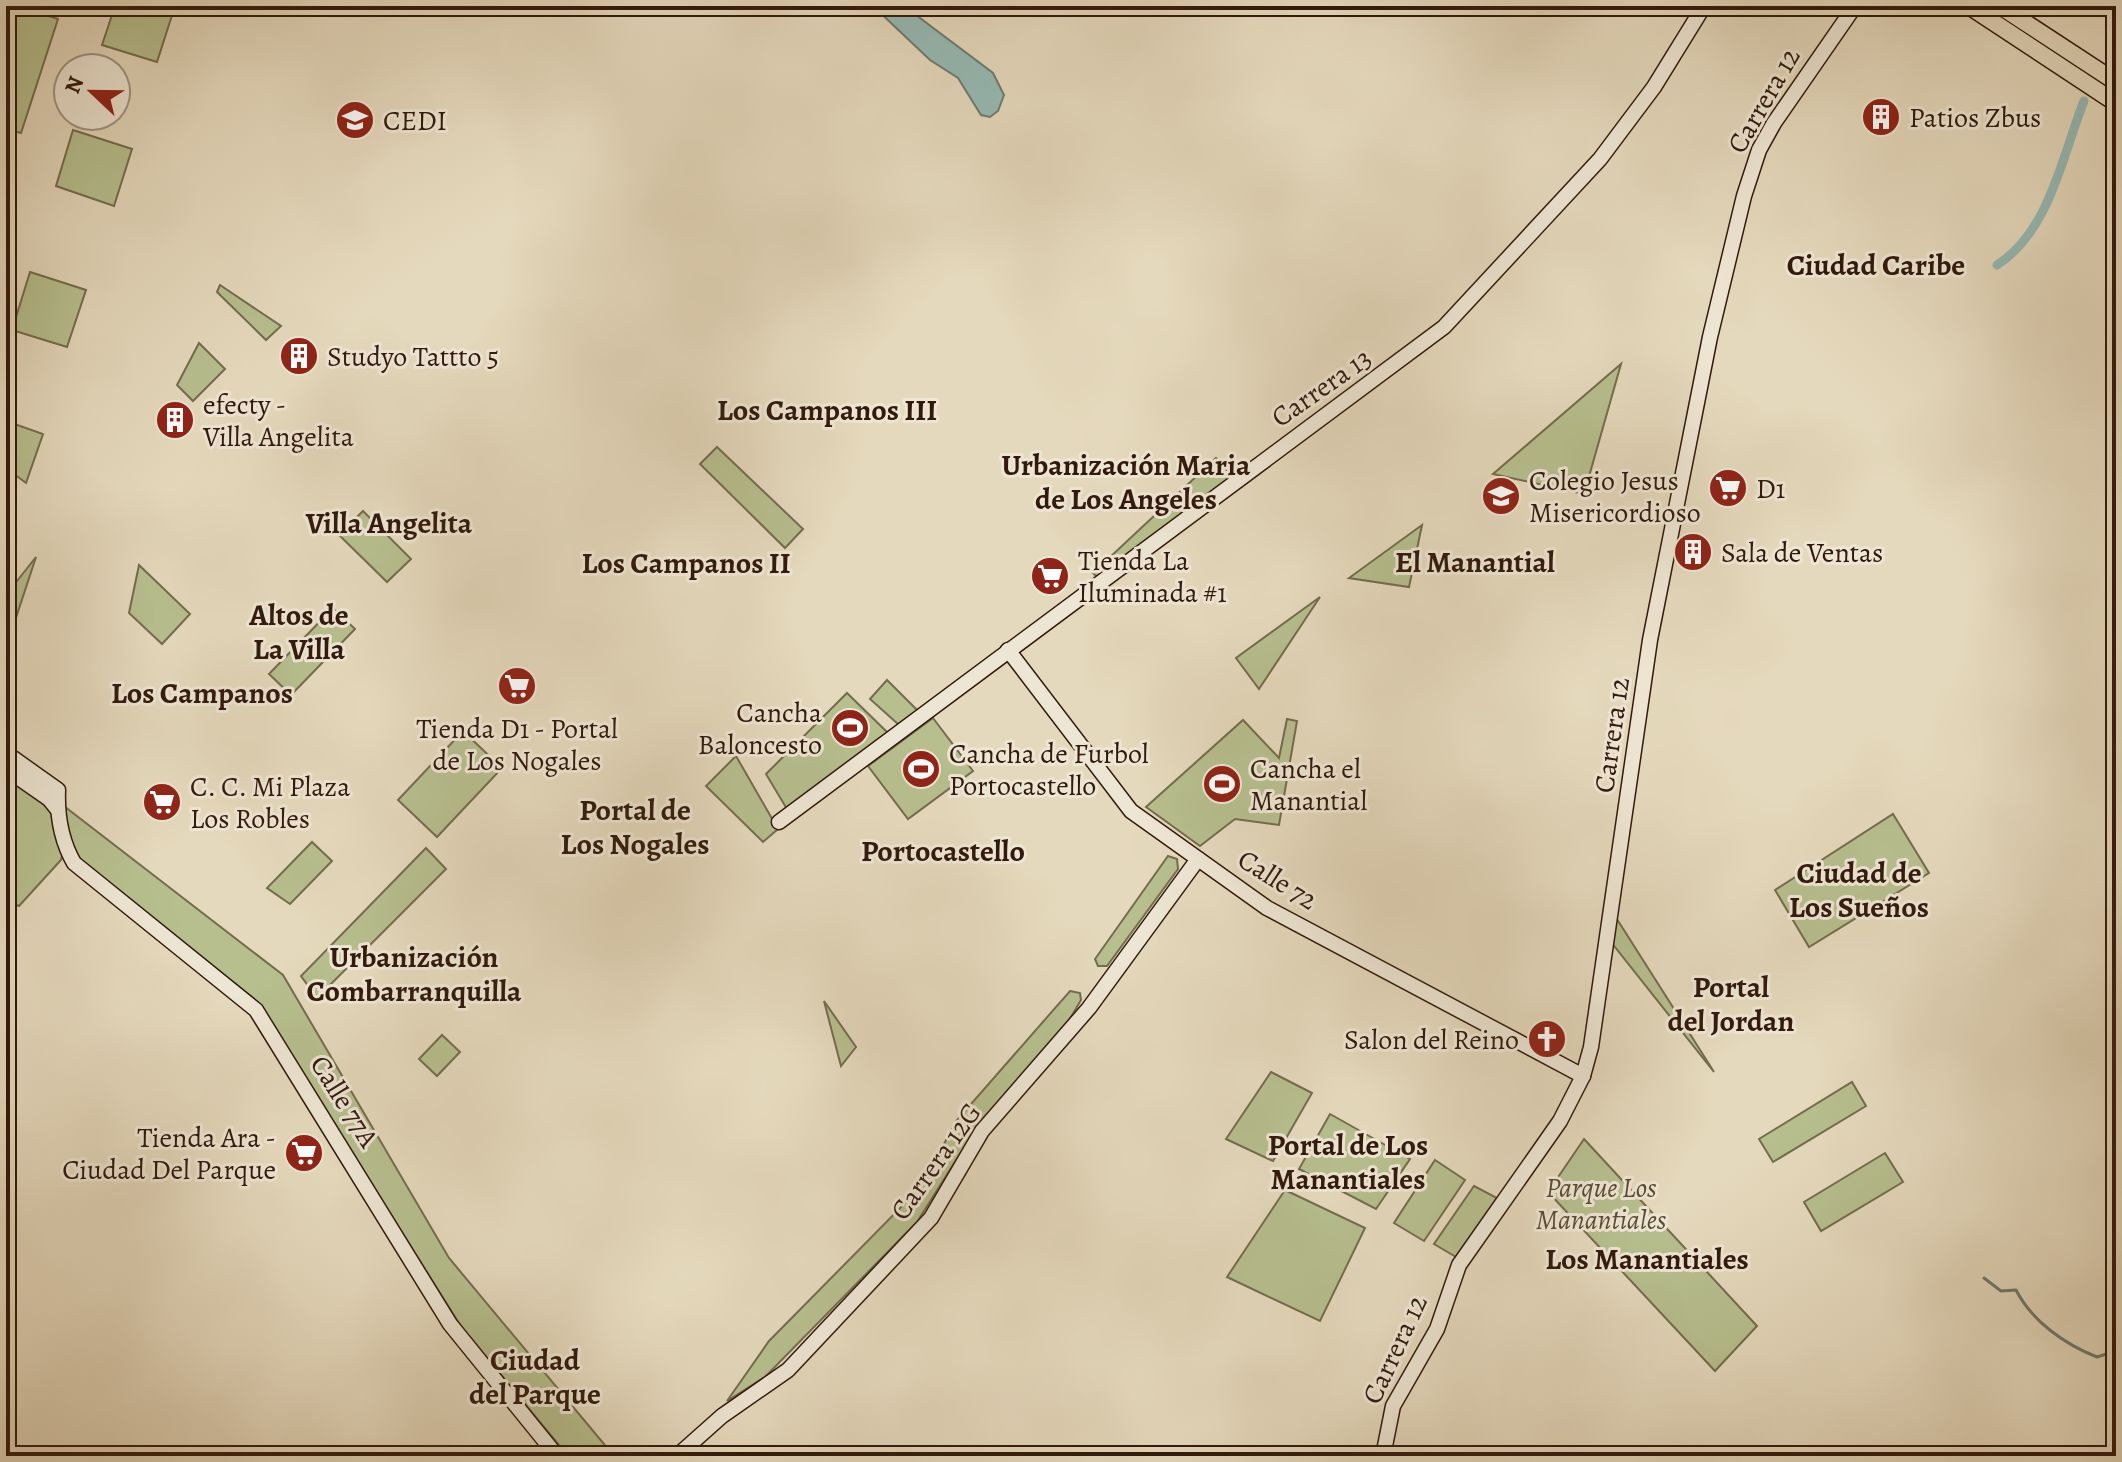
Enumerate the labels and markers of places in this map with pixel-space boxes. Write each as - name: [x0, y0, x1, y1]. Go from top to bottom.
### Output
- building icon: Patios Zbus: [1860, 96, 1902, 138]
- school or university icon: CEDI: [334, 99, 376, 141]
- place label: Patios Zbus: [1909, 99, 2041, 137]
- place label: CEDI: [383, 102, 447, 140]
- building icon: Studyo Tattto 5: [278, 335, 320, 377]
- place label: Studyo Tattto 5: [327, 338, 499, 376]
- place label: efecty - Villa Angelita: [202, 386, 354, 456]
- building icon: efecty - Villa Angelita: [154, 399, 196, 441]
- place label: Colegio Jesus Misericordioso: [1529, 462, 1701, 532]
- supermarket icon: D1: [1707, 467, 1749, 509]
- place label: D1: [1756, 470, 1785, 508]
- school or university icon: Colegio Jesus Misericordioso: [1480, 475, 1522, 517]
- building icon: Sala de Ventas: [1672, 531, 1714, 573]
- place label: Sala de Ventas: [1721, 534, 1883, 572]
- place label: Tienda La Iluminada #1: [1078, 542, 1227, 612]
- supermarket icon: Tienda La Iluminada #1: [1029, 555, 1071, 597]
- supermarket icon: Tienda D1 - Portal de Los Nogales: [496, 665, 538, 707]
- place label: Cancha Baloncesto: [698, 694, 822, 764]
- sports icon: Cancha Baloncesto: [829, 707, 871, 749]
- place label: Tienda D1 - Portal de Los Nogales: [416, 710, 618, 780]
- place label: Cancha de Furbol Portocastello: [949, 735, 1149, 805]
- sports icon: Cancha de Furbol Portocastello: [900, 748, 942, 790]
- place label: Cancha el Manantial: [1250, 750, 1367, 820]
- sports icon: Cancha el Manantial: [1201, 763, 1243, 805]
- place label: C. C. Mi Plaza Los Robles: [190, 768, 350, 838]
- supermarket icon: C. C. Mi Plaza Los Robles: [141, 781, 183, 823]
- church icon: Salon del Reino: [1526, 1018, 1568, 1060]
- place label: Salon del Reino: [1344, 1021, 1519, 1059]
- place label: Tienda Ara - Ciudad Del Parque: [62, 1119, 276, 1189]
- supermarket icon: Tienda Ara - Ciudad Del Parque: [283, 1132, 325, 1174]

